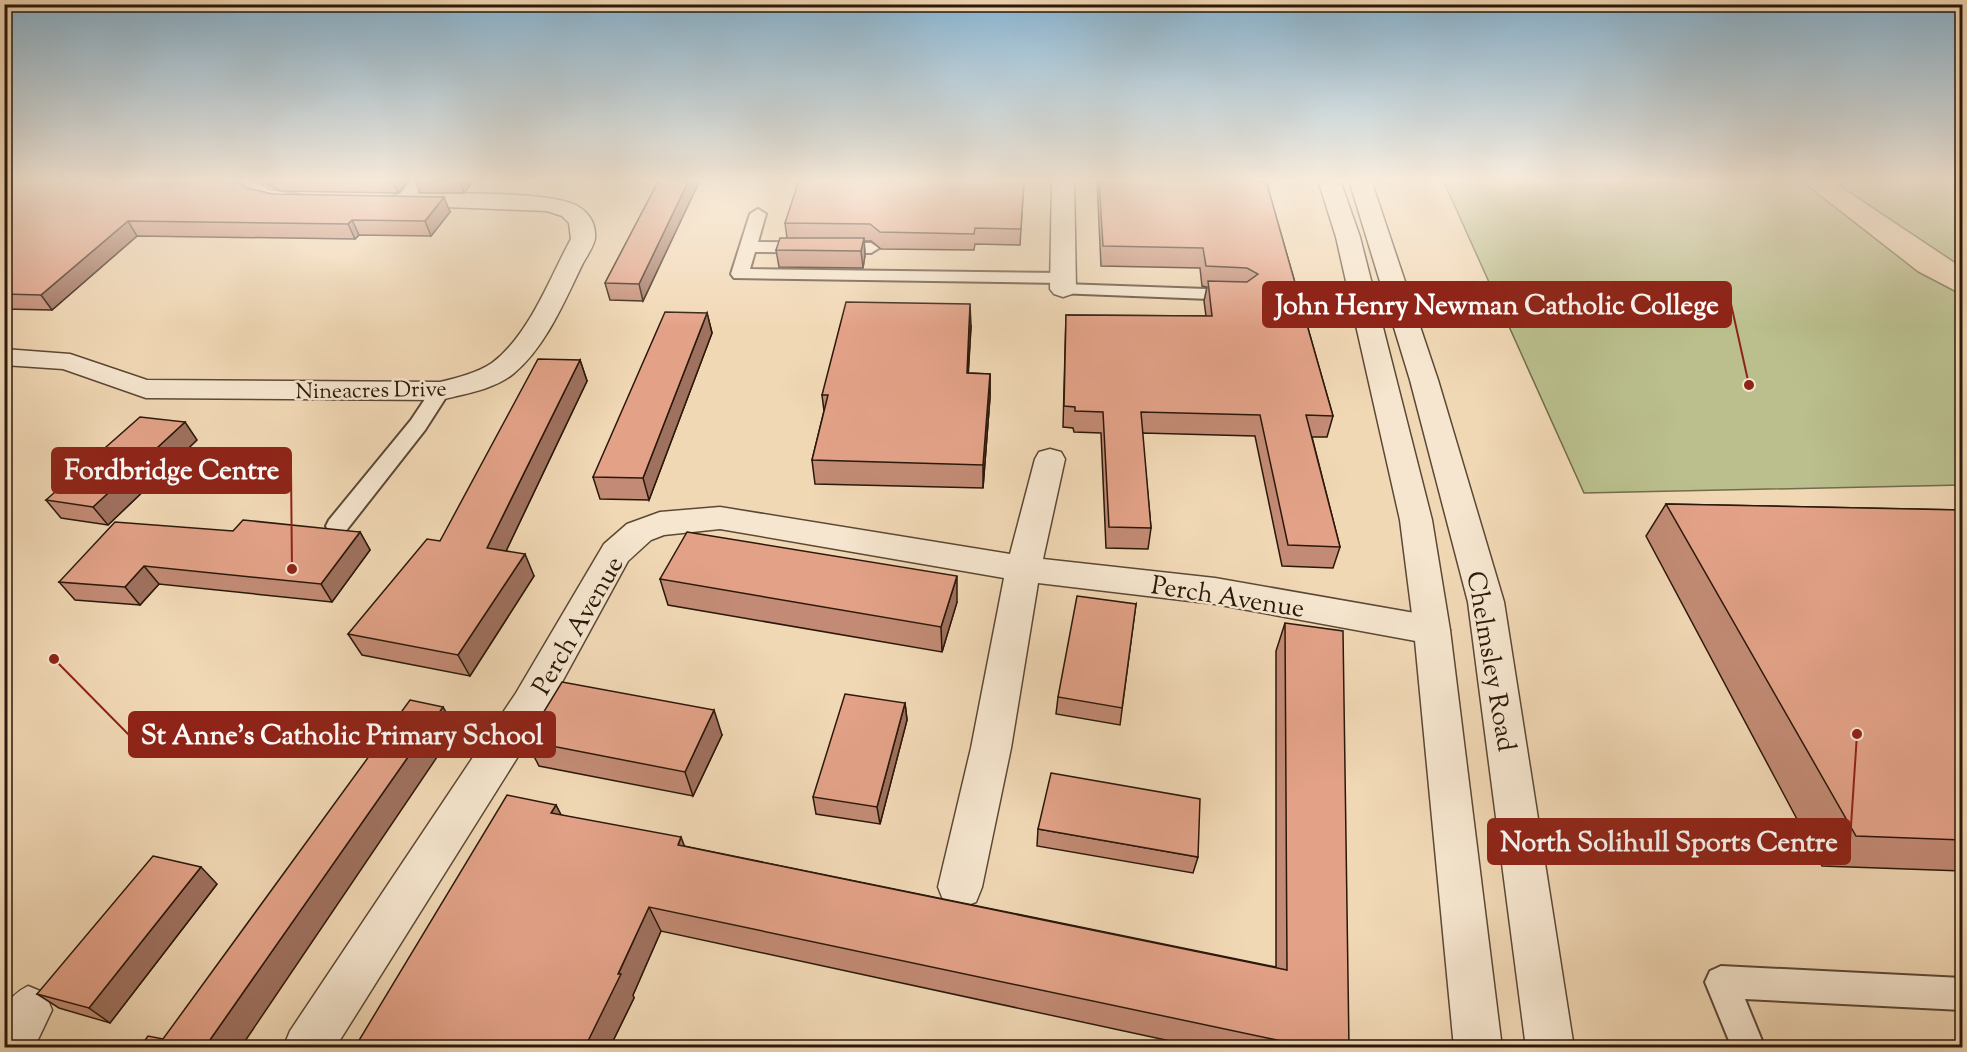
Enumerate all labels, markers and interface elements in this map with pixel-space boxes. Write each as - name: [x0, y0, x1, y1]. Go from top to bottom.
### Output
- callout: John Henry Newman Catholic College: [1263, 282, 1731, 327]
- text: John Henry Newman Catholic College: [1273, 288, 1719, 327]
- street label: Nineacres Drive: [295, 375, 447, 409]
- callout: Fordbridge Centre: [52, 448, 291, 493]
- text: Fordbridge Centre: [65, 453, 279, 492]
- street label: Perch Avenue: [524, 550, 634, 702]
- street label: Perch Avenue: [1148, 568, 1307, 629]
- street label: Chelmsley Road: [1455, 568, 1524, 755]
- callout: St Anne's Catholic Primary School: [129, 712, 555, 757]
- text: St Anne's Catholic Primary School: [141, 718, 544, 757]
- callout: North Solihull Sports Centre: [1488, 819, 1850, 864]
- text: North Solihull Sports Centre: [1500, 825, 1838, 864]

